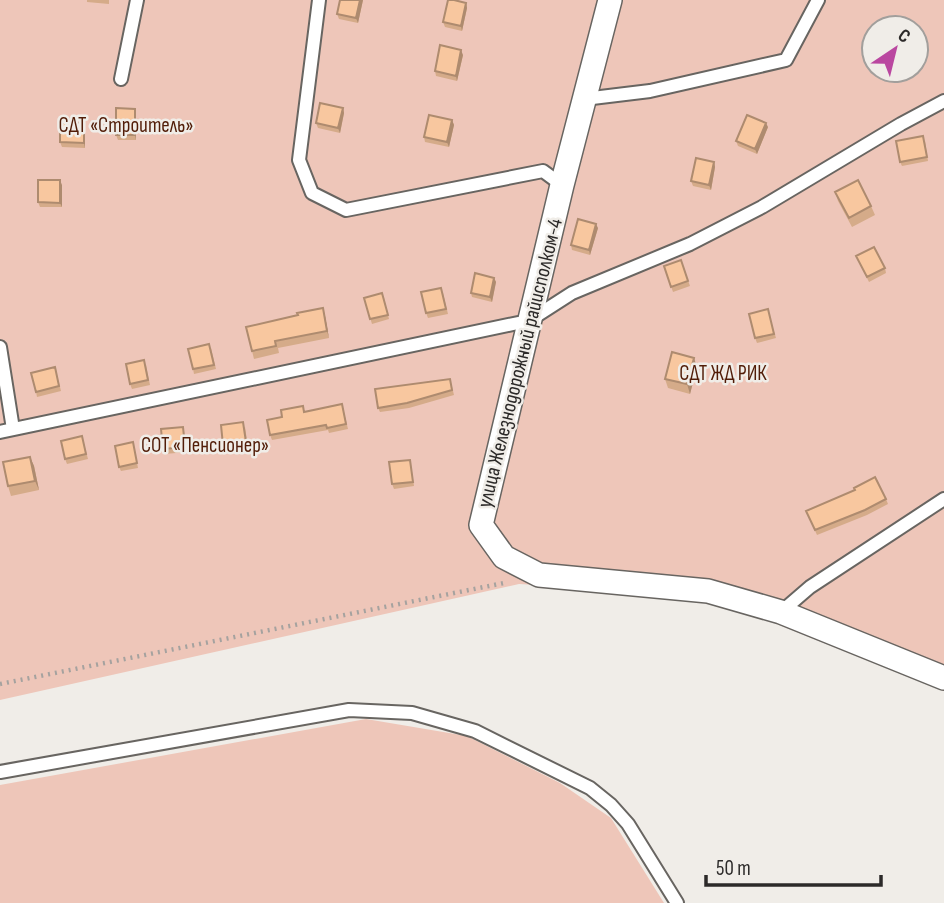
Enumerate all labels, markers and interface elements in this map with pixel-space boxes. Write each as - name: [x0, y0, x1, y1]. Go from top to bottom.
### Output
- north arrow: [860, 14, 930, 84]
- text: С: [893, 24, 915, 49]
- park label: СДТ «Строитель»: [59, 113, 193, 138]
- street label: улица Железнодорожный райисполком-4: [472, 216, 568, 510]
- park label: СДТ ЖД РИК: [679, 361, 767, 386]
- park label: СОТ «Пенсионер»: [141, 433, 269, 458]
- scale bar: [706, 844, 881, 888]
- text: 50 m: [716, 856, 751, 881]

